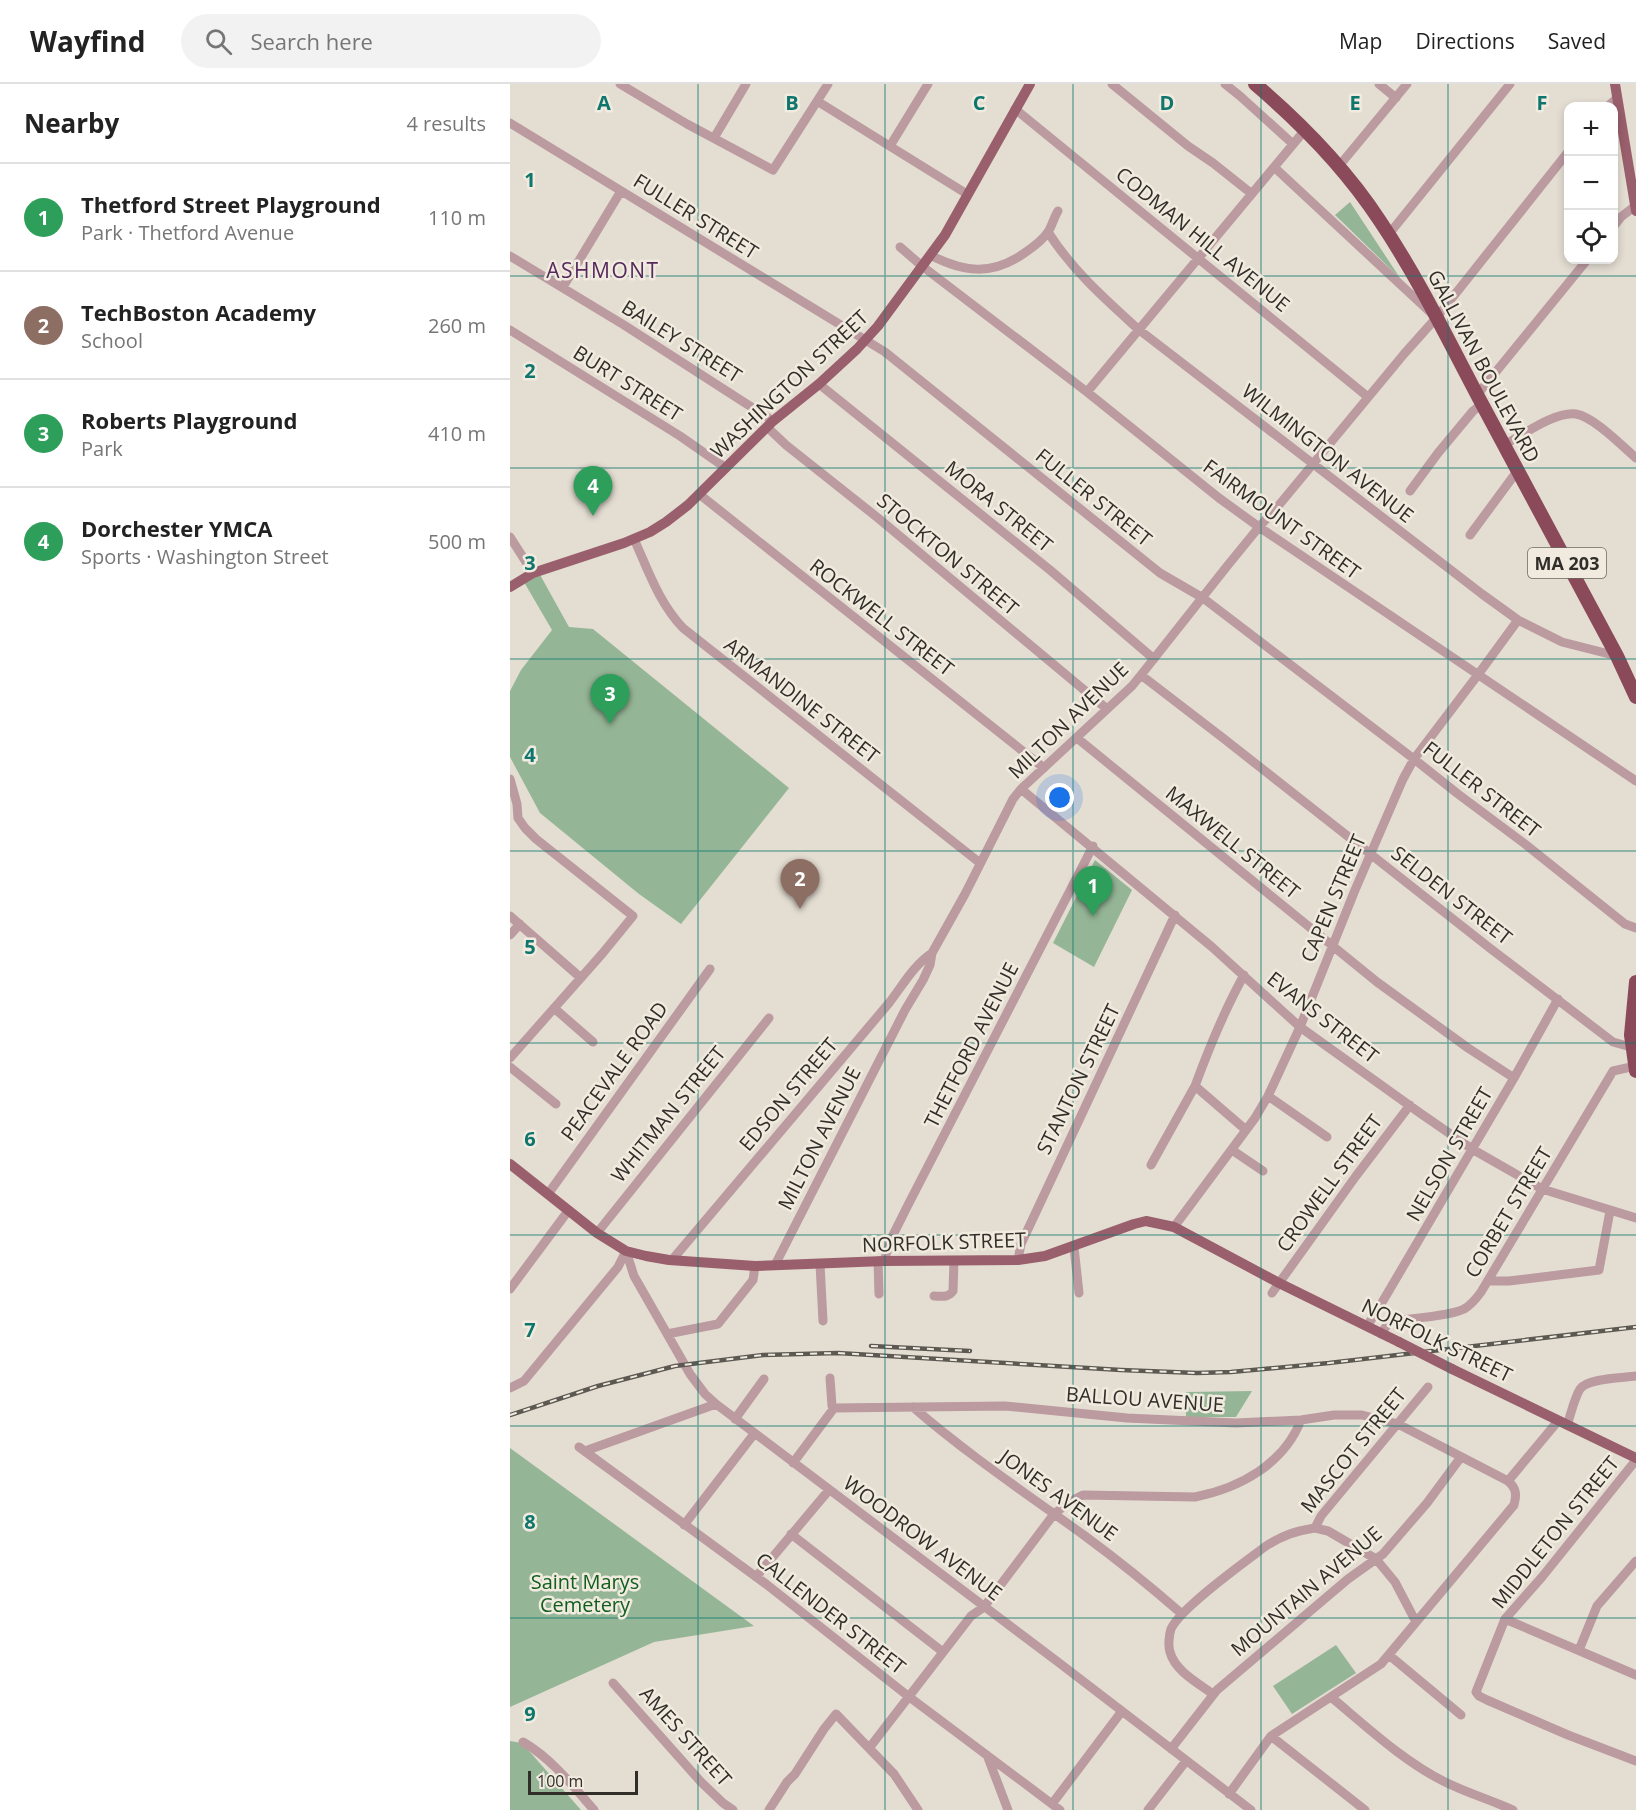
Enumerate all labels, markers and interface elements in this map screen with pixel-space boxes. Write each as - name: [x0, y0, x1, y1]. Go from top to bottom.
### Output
- search box: [181, 14, 601, 68]
- text: Wayfind: [30, 22, 145, 60]
- icon: search: [202, 25, 235, 58]
- text: Search here: [250, 26, 373, 56]
- text: Map: [1339, 27, 1382, 55]
- text: Directions: [1415, 27, 1515, 55]
- text: Saved: [1548, 27, 1606, 55]
- text: A: [597, 89, 611, 116]
- text: B: [785, 89, 799, 116]
- text: C: [973, 89, 986, 116]
- text: D: [1160, 89, 1174, 116]
- text: E: [1349, 89, 1361, 116]
- text: F: [1537, 89, 1547, 116]
- map controls: [1564, 102, 1618, 264]
- button: +: [1564, 102, 1618, 156]
- text: Nearby: [24, 105, 119, 141]
- text: 4 results: [406, 110, 486, 137]
- button: −: [1564, 156, 1618, 210]
- street label: CODMAN HILL AVENUE: [1110, 160, 1296, 318]
- text: 1: [524, 166, 536, 193]
- street label: FULLER STREET: [629, 167, 763, 265]
- text: Thetford Street Playground: [81, 189, 381, 219]
- text: 1: [38, 204, 49, 231]
- text: 110 m: [428, 204, 486, 231]
- button: locate: [1564, 210, 1618, 264]
- text: Park · Thetford Avenue: [81, 219, 294, 246]
- district label: ASHMONT: [546, 256, 660, 284]
- street label: GALLIVAN BOULEVARD: [1422, 265, 1546, 467]
- street label: BAILEY STREET: [617, 293, 747, 389]
- text: TechBoston Academy: [81, 297, 316, 327]
- street label: WASHINGTON STREET: [704, 304, 874, 464]
- text: 2: [38, 312, 49, 339]
- text: 260 m: [428, 312, 486, 339]
- text: School: [81, 327, 143, 354]
- street label: BURT STREET: [568, 339, 688, 427]
- text: 2: [524, 357, 536, 384]
- street label: WILMINGTON AVENUE: [1237, 377, 1419, 529]
- text: Roberts Playground: [81, 405, 297, 435]
- text: 3: [38, 420, 49, 447]
- text: 410 m: [428, 420, 486, 447]
- text: Park: [81, 435, 123, 462]
- street label: FULLER STREET: [1030, 442, 1158, 552]
- street label: FAIRMOUNT STREET: [1198, 453, 1366, 585]
- street label: MORA STREET: [939, 454, 1059, 558]
- pin: 4: [574, 466, 613, 516]
- street label: STOCKTON STREET: [872, 487, 1024, 621]
- text: Dorchester YMCA: [81, 513, 273, 543]
- text: 4: [38, 528, 49, 555]
- text: 500 m: [428, 528, 486, 555]
- text: Sports · Washington Street: [81, 543, 329, 570]
- road number: MA 203: [1528, 548, 1606, 578]
- text: 3: [524, 549, 536, 576]
- street label: ROCKWELL STREET: [804, 552, 960, 682]
- street label: ARMANDINE STREET: [719, 631, 885, 769]
- street label: MILTON AVENUE: [1002, 656, 1134, 784]
- pin: 3: [590, 674, 630, 724]
- street label: FULLER STREET: [1418, 735, 1546, 843]
- text: 4: [524, 741, 536, 768]
- street label: MAXWELL STREET: [1160, 779, 1306, 905]
- your location: [1045, 783, 1074, 812]
- street label: CAPEN STREET: [1294, 830, 1372, 966]
- street label: SELDEN STREET: [1386, 839, 1518, 951]
- pin: 2: [780, 860, 820, 909]
- pin: 1: [1074, 866, 1112, 916]
- text: 5: [524, 933, 536, 960]
- street label: THETFORD AVENUE: [918, 958, 1024, 1132]
- street label: EVANS STREET: [1262, 965, 1384, 1069]
- street label: PEACEVALE ROAD: [554, 996, 674, 1146]
- street label: STANTON STREET: [1030, 999, 1126, 1159]
- street label: EDSON STREET: [733, 1032, 843, 1156]
- street label: WHITMAN STREET: [605, 1040, 731, 1188]
- street label: MILTON AVENUE: [771, 1062, 867, 1214]
- street label: NELSON STREET: [1400, 1082, 1498, 1226]
- street label: CROWELL STREET: [1270, 1109, 1388, 1257]
- text: 6: [524, 1125, 536, 1152]
- street label: CORBET STREET: [1458, 1141, 1558, 1283]
- street label: NORFOLK STREET: [861, 1226, 1027, 1258]
- street label: NORFOLK STREET: [1357, 1292, 1517, 1388]
- text: 7: [524, 1316, 536, 1343]
- street label: BALLOU AVENUE: [1065, 1380, 1225, 1418]
- street label: MASCOT STREET: [1294, 1382, 1412, 1518]
- street label: JONES AVENUE: [993, 1442, 1123, 1547]
- street label: MIDDLETON STREET: [1485, 1450, 1625, 1614]
- street label: WOODROW AVENUE: [838, 1469, 1008, 1607]
- text: 8: [524, 1508, 536, 1535]
- street label: MOUNTAIN AVENUE: [1225, 1520, 1387, 1662]
- street label: CALLENDER STREET: [751, 1546, 911, 1680]
- park label: Saint Marys Cemetery: [531, 1568, 639, 1618]
- street label: AMES STREET: [634, 1680, 738, 1792]
- text: 9: [524, 1700, 536, 1727]
- scale bar: [528, 1768, 638, 1796]
- text: 100 m: [537, 1770, 583, 1792]

